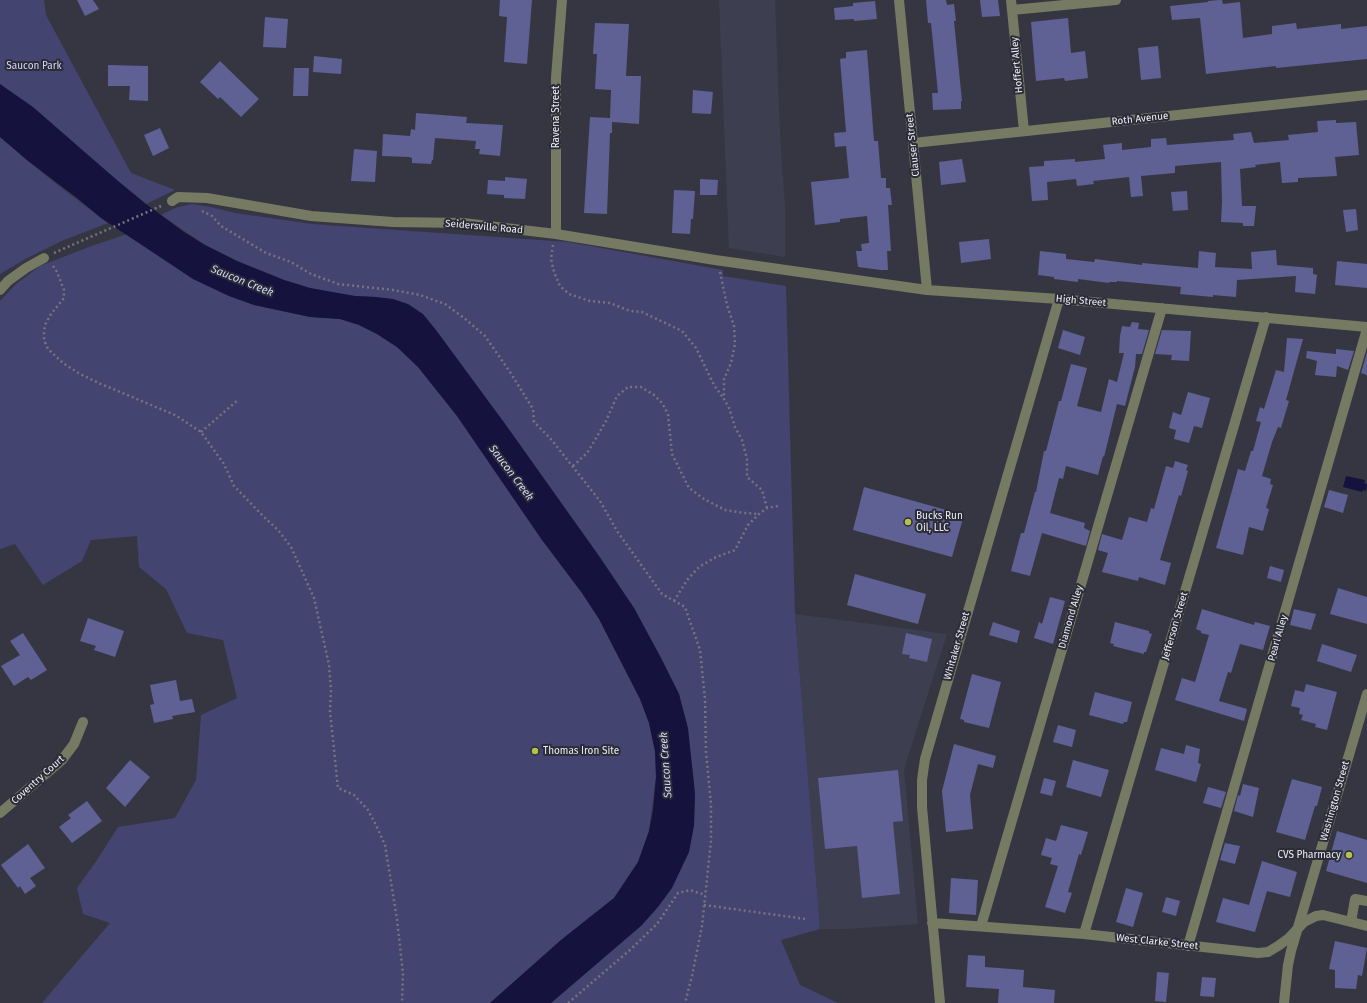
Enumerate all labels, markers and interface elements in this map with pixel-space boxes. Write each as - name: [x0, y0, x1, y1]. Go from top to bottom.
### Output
- street label: Hoffert Alley: [1009, 36, 1025, 94]
- park label: Saucon Park: [6, 60, 62, 72]
- street label: Ravena Street: [550, 86, 562, 148]
- street label: Roth Avenue: [1111, 110, 1169, 128]
- street label: Clauser Street: [904, 113, 922, 177]
- street label: Seidersville Road: [445, 218, 523, 236]
- water label: Saucon Creek: [209, 262, 275, 300]
- street label: High Street: [1055, 293, 1107, 309]
- water label: Saucon Creek: [486, 443, 536, 503]
- place label: Bucks Run Oil, LLC: [916, 510, 963, 534]
- marker: Bucks Run Oil, LLC: [903, 517, 913, 527]
- street label: Diamond Alley: [1056, 584, 1086, 650]
- street label: Jefferson Street: [1160, 591, 1190, 661]
- street label: Whitaker Street: [942, 611, 972, 681]
- street label: Pearl Alley: [1266, 613, 1290, 663]
- water label: Saucon Creek: [657, 732, 675, 798]
- place label: Thomas Iron Site: [543, 745, 619, 757]
- marker: Thomas Iron Site: [530, 746, 540, 756]
- street label: Coventry Court: [9, 753, 67, 807]
- street label: Washington Street: [1318, 760, 1352, 842]
- place label: CVS Pharmacy: [1277, 849, 1341, 861]
- marker: CVS Pharmacy: [1344, 850, 1354, 860]
- street label: West Clarke Street: [1115, 932, 1199, 952]

